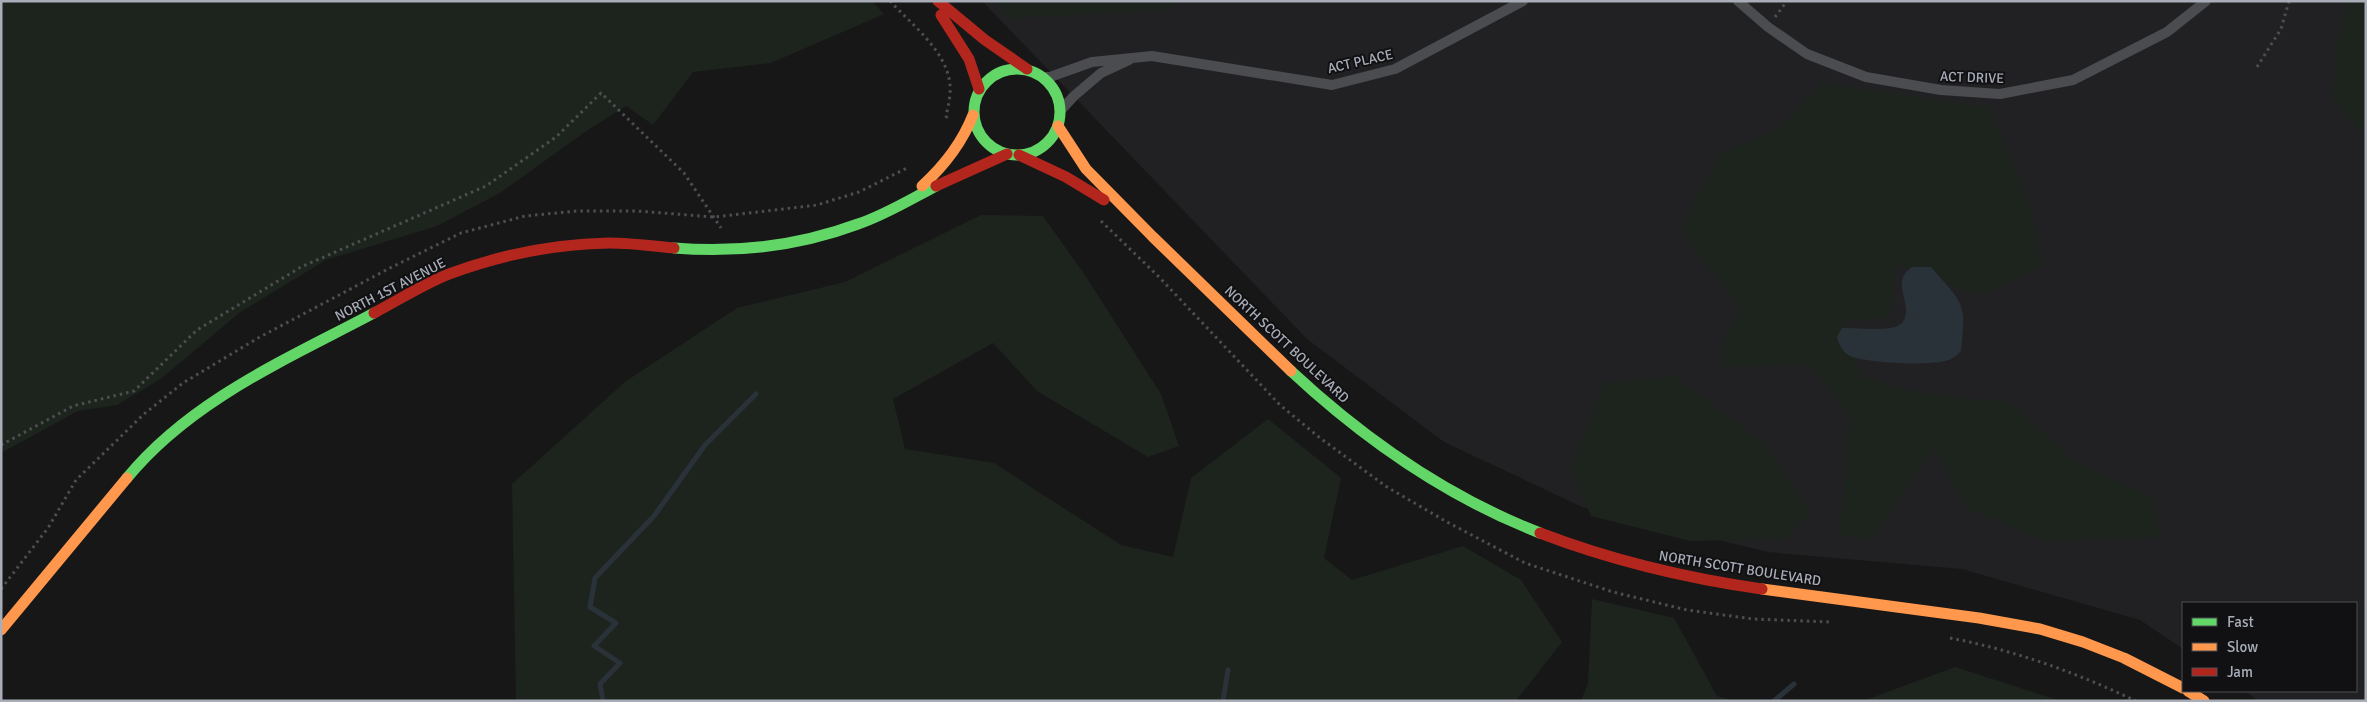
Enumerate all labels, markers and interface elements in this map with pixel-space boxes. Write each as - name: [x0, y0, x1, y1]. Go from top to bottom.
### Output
- street label: ACT PLACE: [1326, 46, 1395, 77]
- street label: ACT DRIVE: [1940, 68, 2005, 87]
- street label: NORTH 1ST AVENUE: [332, 254, 448, 325]
- street label: NORTH SCOTT BOULEVARD: [1221, 282, 1352, 407]
- street label: NORTH SCOTT BOULEVARD: [1658, 547, 1822, 590]
- legend: [2182, 602, 2357, 692]
- text: Fast: [2227, 613, 2254, 631]
- text: Slow: [2227, 638, 2258, 656]
- text: Jam: [2227, 663, 2253, 681]

